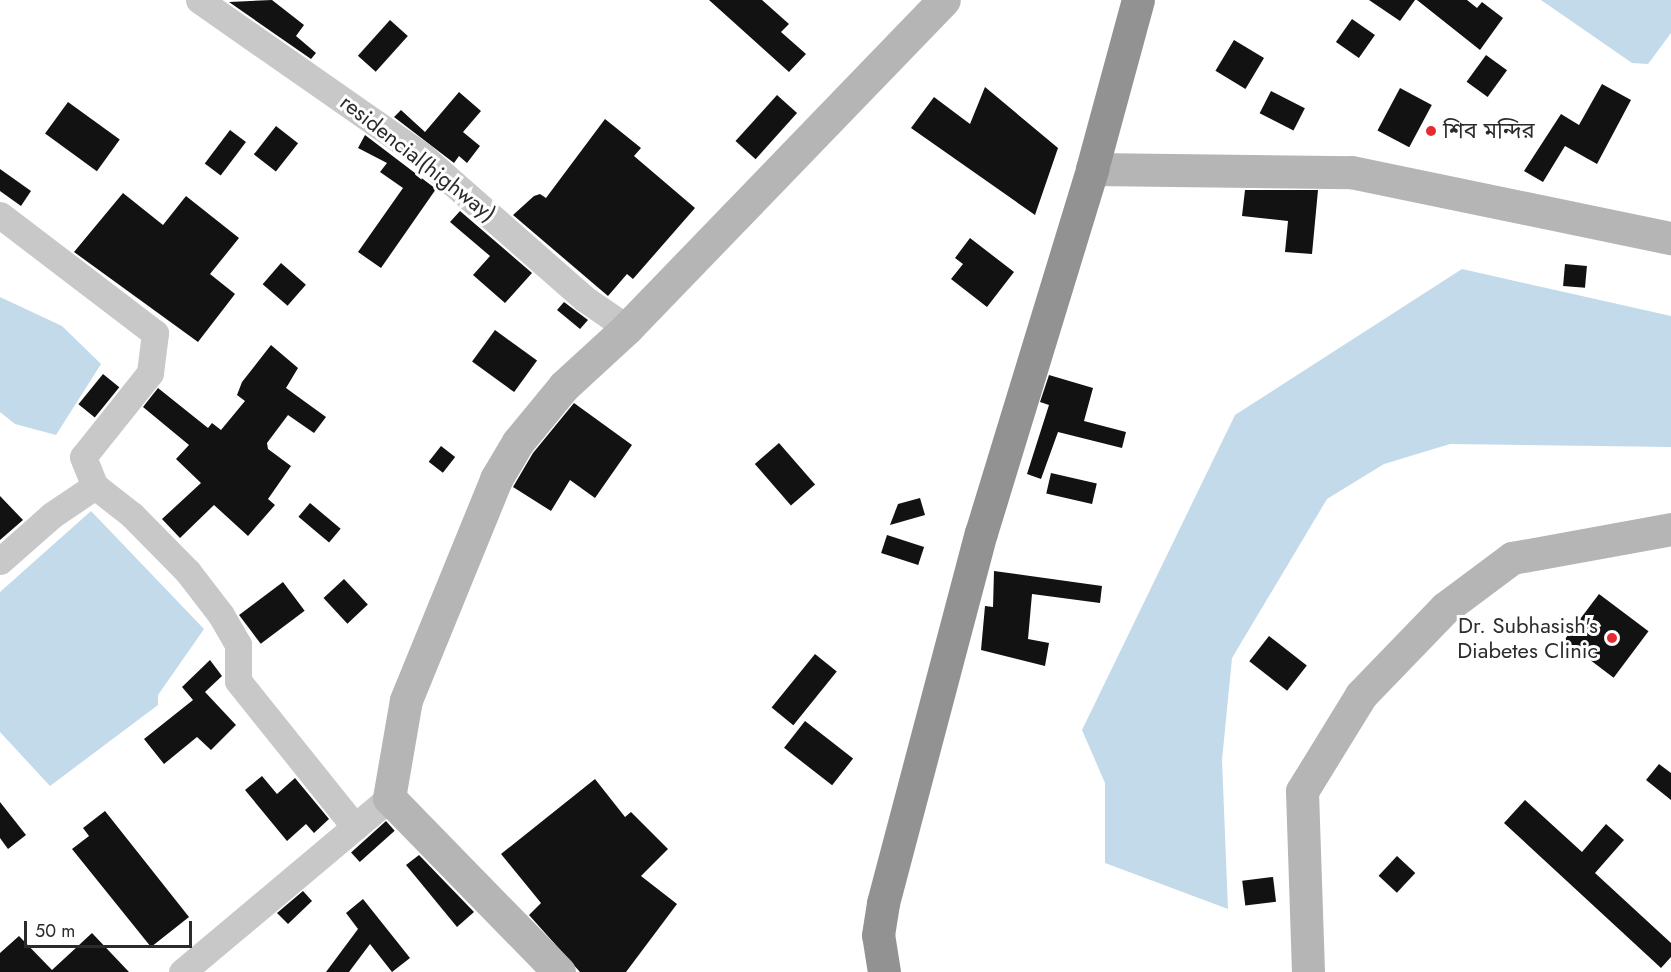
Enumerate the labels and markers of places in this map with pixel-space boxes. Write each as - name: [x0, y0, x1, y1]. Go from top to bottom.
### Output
- place label: শিব মন্দির: [1443, 118, 1535, 144]
- marker: শিব মন্দির: [1424, 124, 1438, 138]
- place label: Dr. Subhasish's Diabetes Clinic: [1457, 612, 1598, 664]
- marker: Dr. Subhasish's Diabetes Clinic: [1603, 629, 1621, 647]

